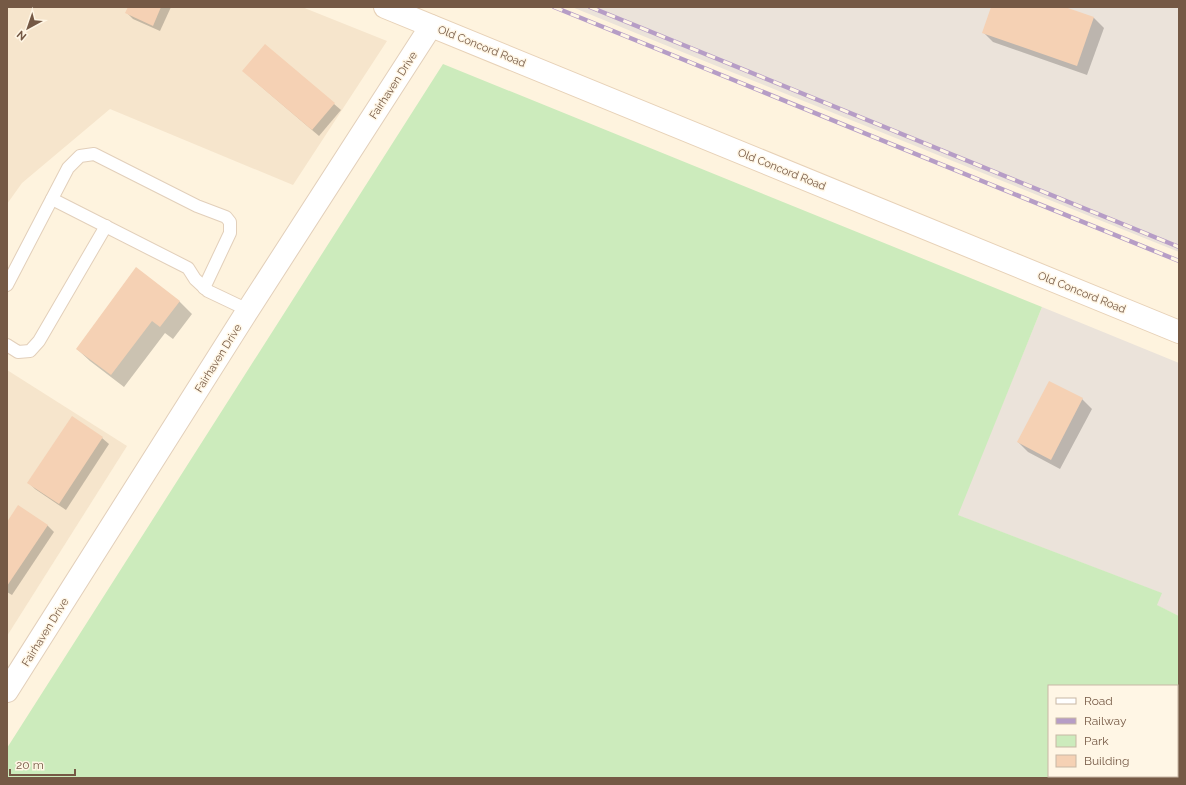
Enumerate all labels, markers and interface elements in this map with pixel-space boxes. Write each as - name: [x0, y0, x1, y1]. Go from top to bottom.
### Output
- north arrow: [8, 8, 48, 48]
- street label: Old Concord Road: [436, 23, 528, 70]
- text: N: [14, 28, 29, 43]
- street label: Fairhaven Drive: [367, 49, 420, 121]
- street label: Old Concord Road: [736, 146, 828, 193]
- street label: Old Concord Road: [1036, 269, 1128, 316]
- street label: Fairhaven Drive: [192, 321, 245, 395]
- street label: Fairhaven Drive: [19, 595, 72, 669]
- legend: [1048, 685, 1178, 777]
- text: Road: [1084, 694, 1113, 708]
- text: Railway: [1084, 714, 1127, 728]
- text: Park: [1084, 734, 1109, 748]
- scale bar: [10, 751, 75, 777]
- text: Building: [1084, 754, 1130, 768]
- text: 20 m: [16, 758, 44, 772]

